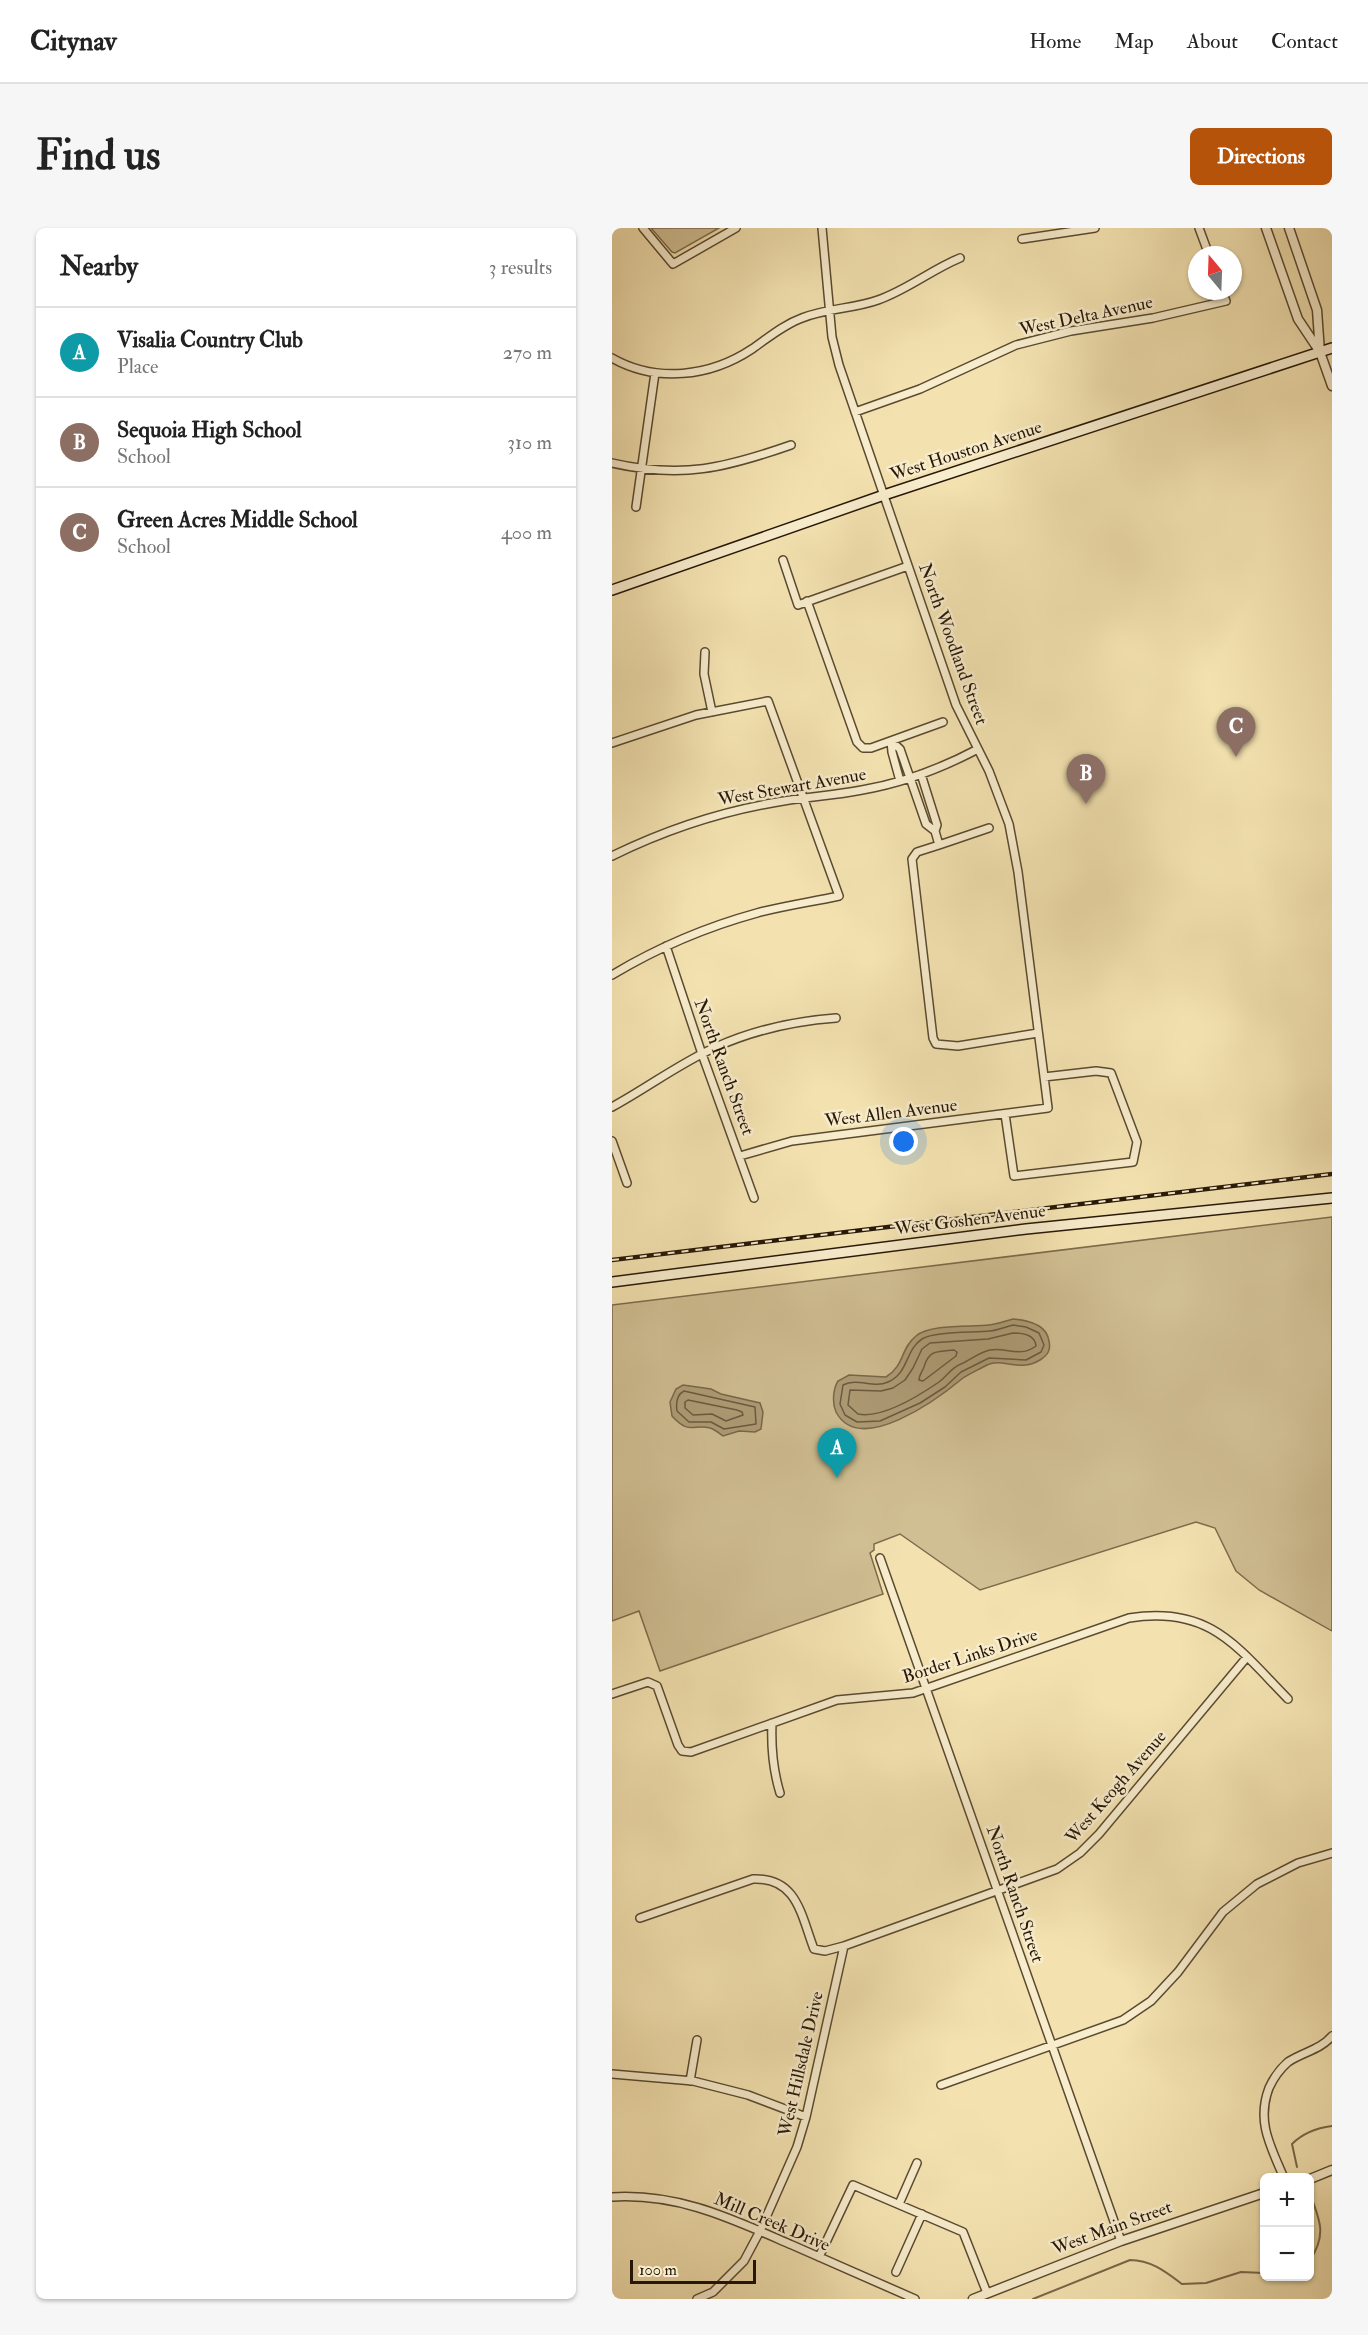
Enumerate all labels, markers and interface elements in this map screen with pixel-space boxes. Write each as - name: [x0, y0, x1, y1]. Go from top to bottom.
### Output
- text: Citynav: [30, 24, 117, 59]
- text: Home: [1029, 28, 1081, 55]
- text: Map: [1114, 28, 1154, 55]
- text: About: [1187, 28, 1238, 55]
- text: Contact: [1271, 28, 1338, 55]
- button: Directions: [1190, 128, 1332, 185]
- text: Find us: [36, 130, 160, 182]
- north arrow: [1188, 246, 1242, 300]
- text: Nearby: [60, 251, 138, 283]
- text: 3 results: [489, 255, 552, 280]
- street label: West Delta Avenue: [1016, 291, 1155, 342]
- text: Visalia Country Club: [117, 326, 303, 354]
- text: A: [73, 340, 86, 365]
- text: 270 m: [503, 340, 552, 365]
- text: Place: [117, 354, 158, 379]
- street label: West Houston Avenue: [886, 415, 1045, 487]
- text: Sequoia High School: [117, 416, 302, 444]
- text: B: [73, 430, 86, 455]
- text: 310 m: [507, 430, 552, 455]
- text: School: [117, 444, 171, 469]
- text: Green Acres Middle School: [117, 506, 358, 534]
- text: C: [72, 520, 87, 545]
- text: 400 m: [501, 520, 552, 545]
- text: School: [117, 534, 171, 559]
- street label: North Woodland Street: [913, 560, 993, 728]
- pin: C: [1216, 708, 1256, 757]
- pin: B: [1066, 754, 1106, 804]
- street label: West Stewart Avenue: [715, 763, 868, 812]
- street label: North Ranch Street: [689, 996, 759, 1139]
- street label: West Allen Avenue: [822, 1093, 959, 1133]
- your location: [889, 1127, 918, 1156]
- street label: West Goshen Avenue: [892, 1199, 1047, 1241]
- pin: A: [818, 1428, 856, 1478]
- street label: Border Links Drive: [900, 1623, 1041, 1689]
- street label: West Keogh Avenue: [1060, 1725, 1172, 1849]
- street label: North Ranch Street: [981, 1822, 1049, 1966]
- street label: West Hillsdale Drive: [773, 1989, 829, 2140]
- map controls: [1260, 2173, 1314, 2281]
- button: +: [1260, 2173, 1314, 2227]
- street label: Mill Creek Drive: [711, 2187, 834, 2257]
- street label: West Main Street: [1048, 2196, 1175, 2261]
- button: −: [1260, 2227, 1314, 2281]
- scale bar: [630, 2257, 756, 2284]
- text: 100 m: [639, 2260, 677, 2280]

